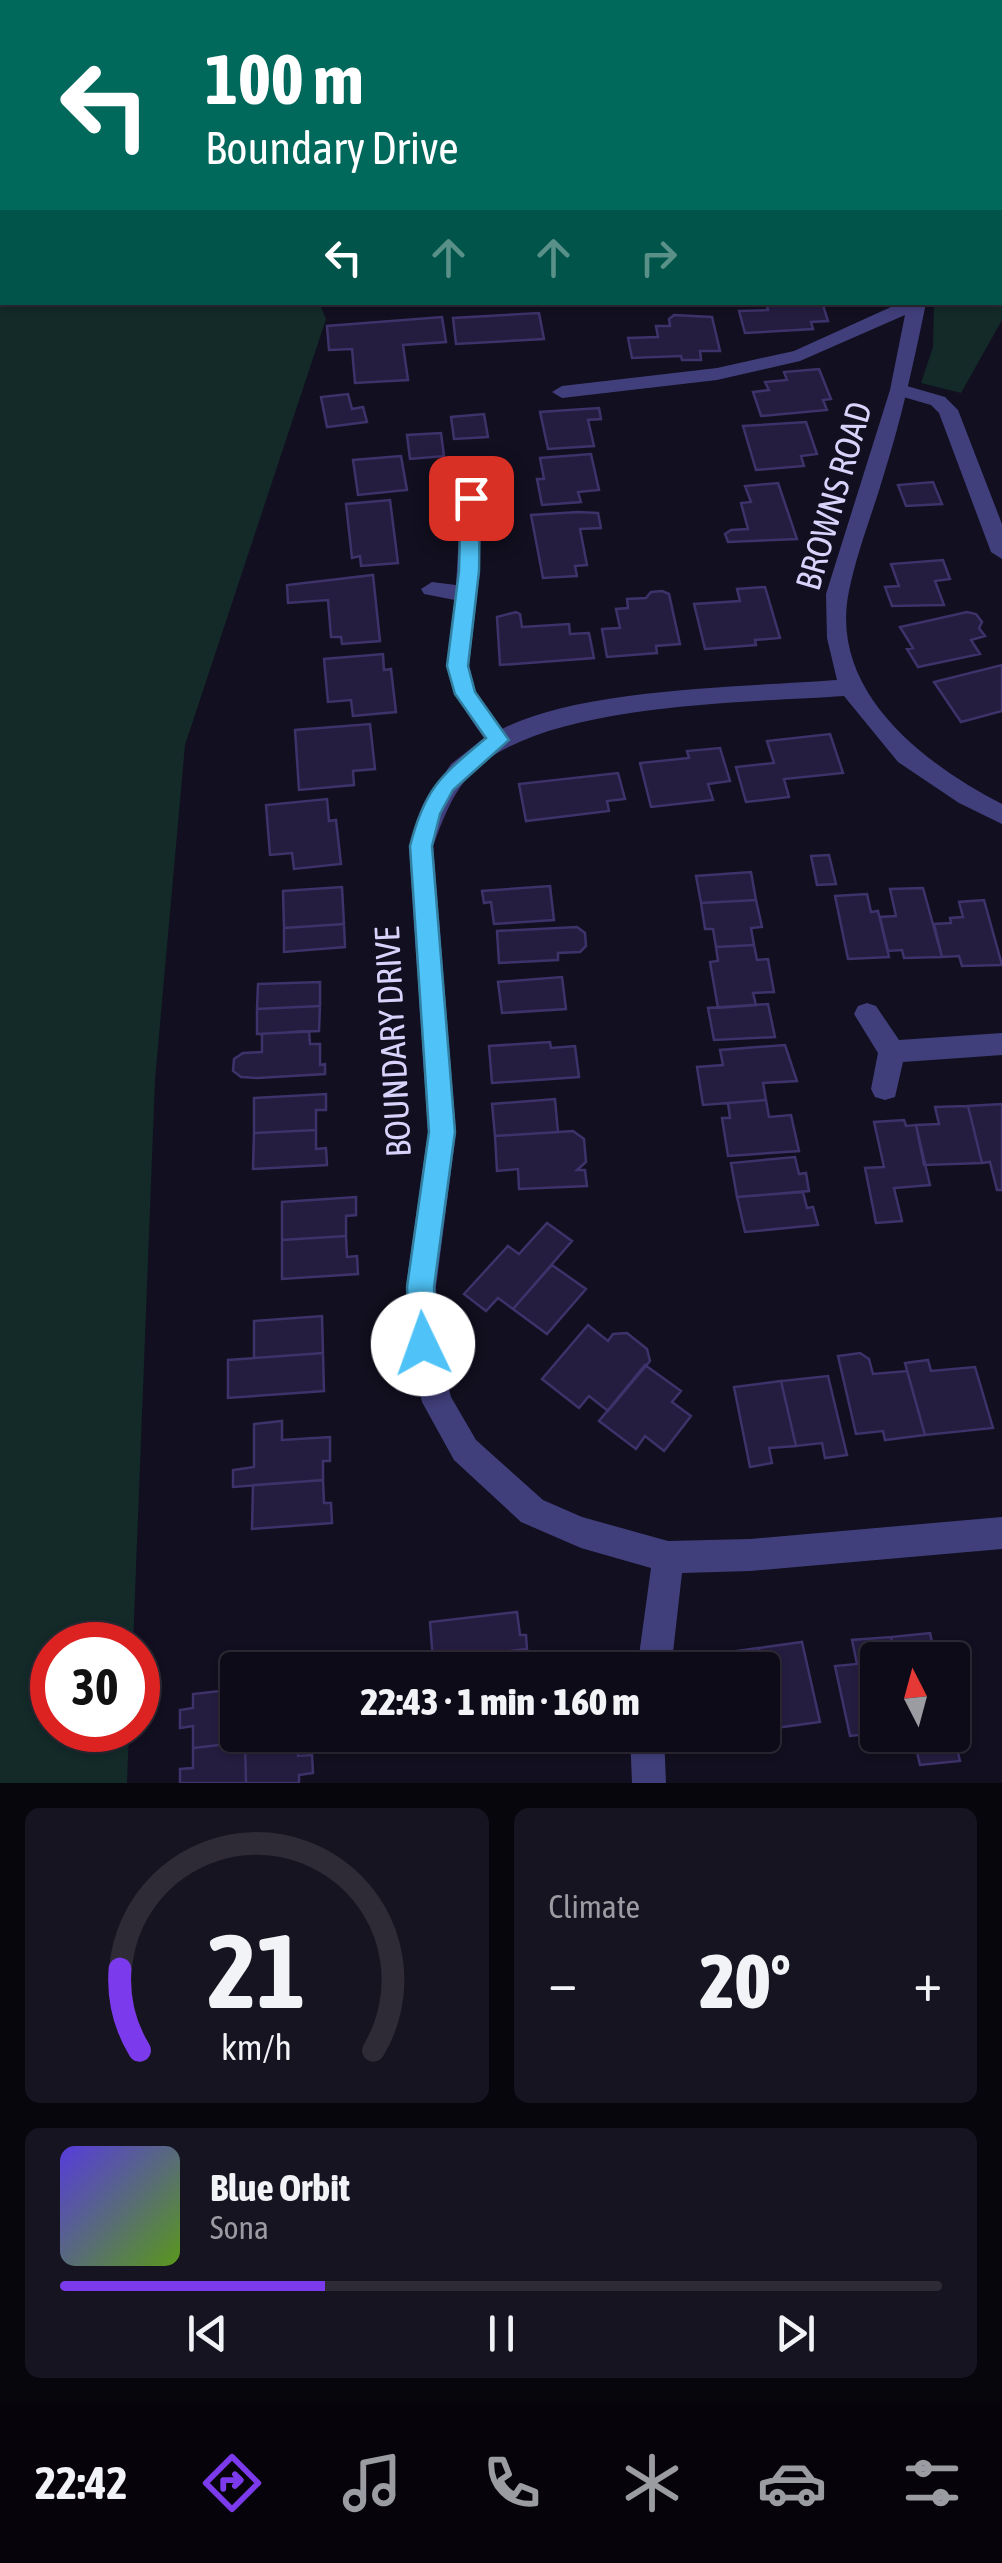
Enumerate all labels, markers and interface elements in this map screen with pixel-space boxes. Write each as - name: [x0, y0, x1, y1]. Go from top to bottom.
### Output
- text: 100 m: [205, 39, 364, 119]
- icon: left: [40, 40, 170, 170]
- text: Boundary Drive: [205, 122, 459, 174]
- icon: left: [316, 230, 371, 285]
- icon: ahead: [421, 230, 476, 285]
- icon: ahead: [526, 230, 581, 285]
- icon: right: [631, 230, 686, 285]
- street label: BROWNS ROAD: [787, 397, 879, 594]
- pin: [429, 456, 514, 541]
- icon: arrive: [444, 471, 499, 526]
- street label: BOUNDARY DRIVE: [366, 926, 418, 1158]
- position arrow: [371, 1292, 475, 1396]
- speed limit sign: 30: [30, 1622, 160, 1752]
- north arrow: [860, 1642, 970, 1752]
- map controls: [860, 1642, 970, 1752]
- text: 22:43 · 1 min · 160 m: [360, 1680, 640, 1723]
- text: Climate: [549, 1888, 640, 1925]
- text: 21: [208, 1911, 306, 2030]
- text: 20°: [700, 1938, 791, 2024]
- text: −: [549, 1950, 577, 2013]
- text: +: [913, 1950, 942, 2013]
- text: km/h: [221, 2027, 292, 2068]
- text: Blue Orbit: [210, 2166, 350, 2209]
- text: Sona: [210, 2209, 269, 2246]
- icon: previous: [180, 2306, 235, 2361]
- icon: pause: [474, 2306, 529, 2361]
- icon: next: [768, 2306, 823, 2361]
- icon: directions: [197, 2448, 267, 2518]
- icon: music: [337, 2448, 407, 2518]
- icon: phone: [477, 2448, 547, 2518]
- icon: climate: [617, 2448, 687, 2518]
- icon: car: [757, 2448, 827, 2518]
- icon: filters: [897, 2448, 967, 2518]
- text: 22:42: [35, 2457, 128, 2509]

